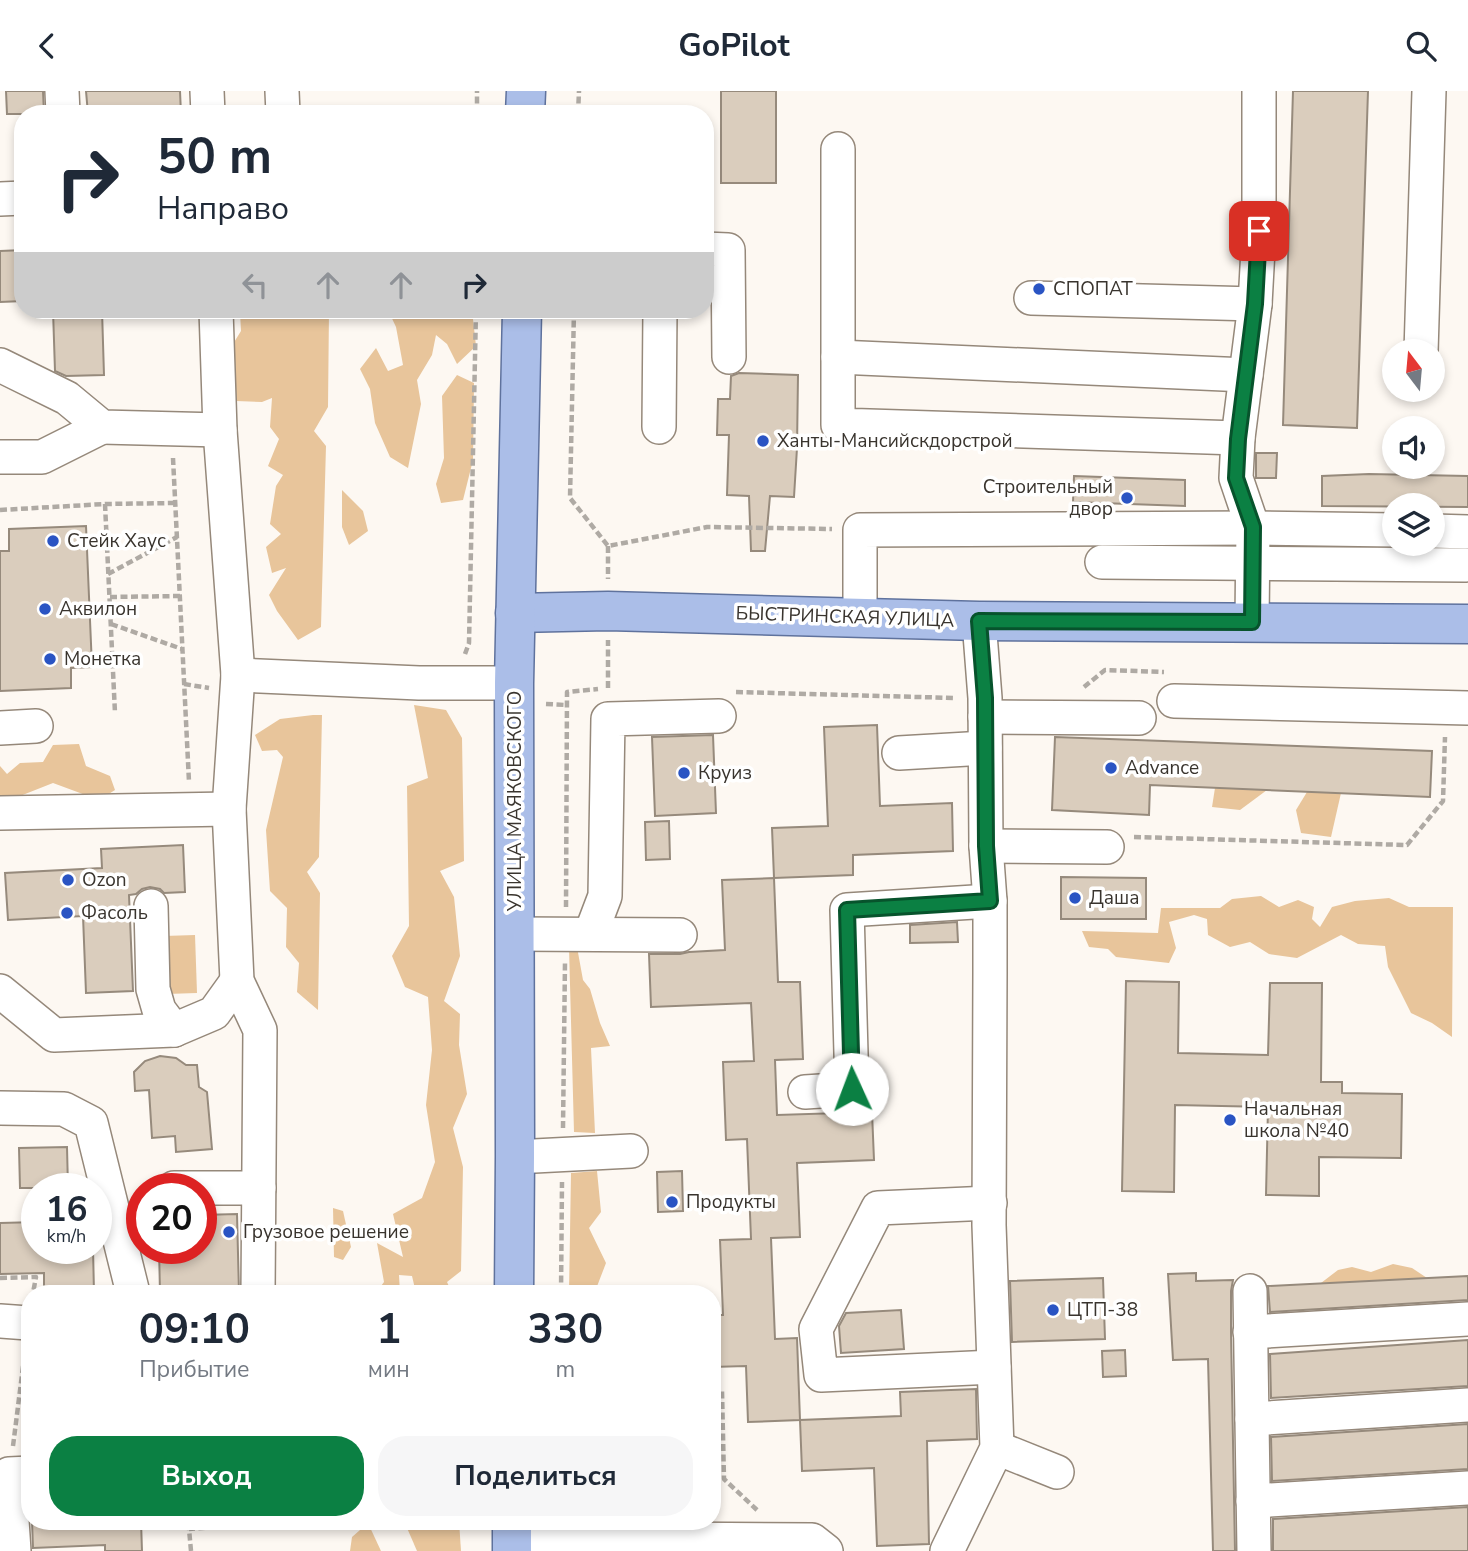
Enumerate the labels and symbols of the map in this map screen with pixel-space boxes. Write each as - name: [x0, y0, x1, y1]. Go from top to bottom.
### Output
- pin: [1229, 201, 1289, 261]
- place label: СПОПАТ: [1053, 276, 1133, 302]
- marker: СПОПАТ: [1031, 281, 1047, 297]
- north arrow: [1382, 339, 1446, 403]
- place label: Ханты-Мансийскдорстрой: [777, 428, 1013, 454]
- marker: Ханты-Мансийскдорстрой: [755, 433, 771, 449]
- place label: Строительный двор: [983, 474, 1113, 522]
- marker: Строительный двор: [1119, 490, 1135, 506]
- place label: Стейк Хаус: [67, 528, 166, 554]
- marker: Стейк Хаус: [45, 533, 61, 549]
- place label: Аквилон: [59, 596, 137, 622]
- street label: БЫСТРИНСКАЯ УЛИЦА: [735, 600, 955, 634]
- marker: Аквилон: [37, 601, 53, 617]
- place label: Монетка: [64, 646, 141, 672]
- marker: Монетка: [42, 651, 58, 667]
- street label: УЛИЦА МАЯКОВСКОГО: [502, 691, 528, 912]
- place label: Advance: [1125, 755, 1199, 781]
- place label: Круиз: [698, 760, 752, 786]
- marker: Advance: [1103, 760, 1119, 776]
- marker: Круиз: [676, 765, 692, 781]
- place label: Ozon: [82, 867, 127, 893]
- marker: Ozon: [60, 872, 76, 888]
- place label: Даша: [1089, 885, 1139, 911]
- marker: Даша: [1067, 890, 1083, 906]
- place label: Фасоль: [81, 900, 148, 926]
- marker: Фасоль: [59, 905, 75, 921]
- position arrow: [815, 1052, 889, 1126]
- place label: Начальная школа №40: [1244, 1096, 1349, 1144]
- marker: Начальная школа №40: [1222, 1112, 1238, 1128]
- speed limit sign: 20: [126, 1173, 217, 1264]
- place label: Продукты: [686, 1189, 776, 1215]
- marker: Продукты: [664, 1194, 680, 1210]
- place label: Грузовое решение: [243, 1219, 409, 1245]
- marker: Грузовое решение: [221, 1224, 237, 1240]
- place label: ЦТП-38: [1067, 1297, 1138, 1323]
- marker: ЦТП-38: [1045, 1302, 1061, 1318]

